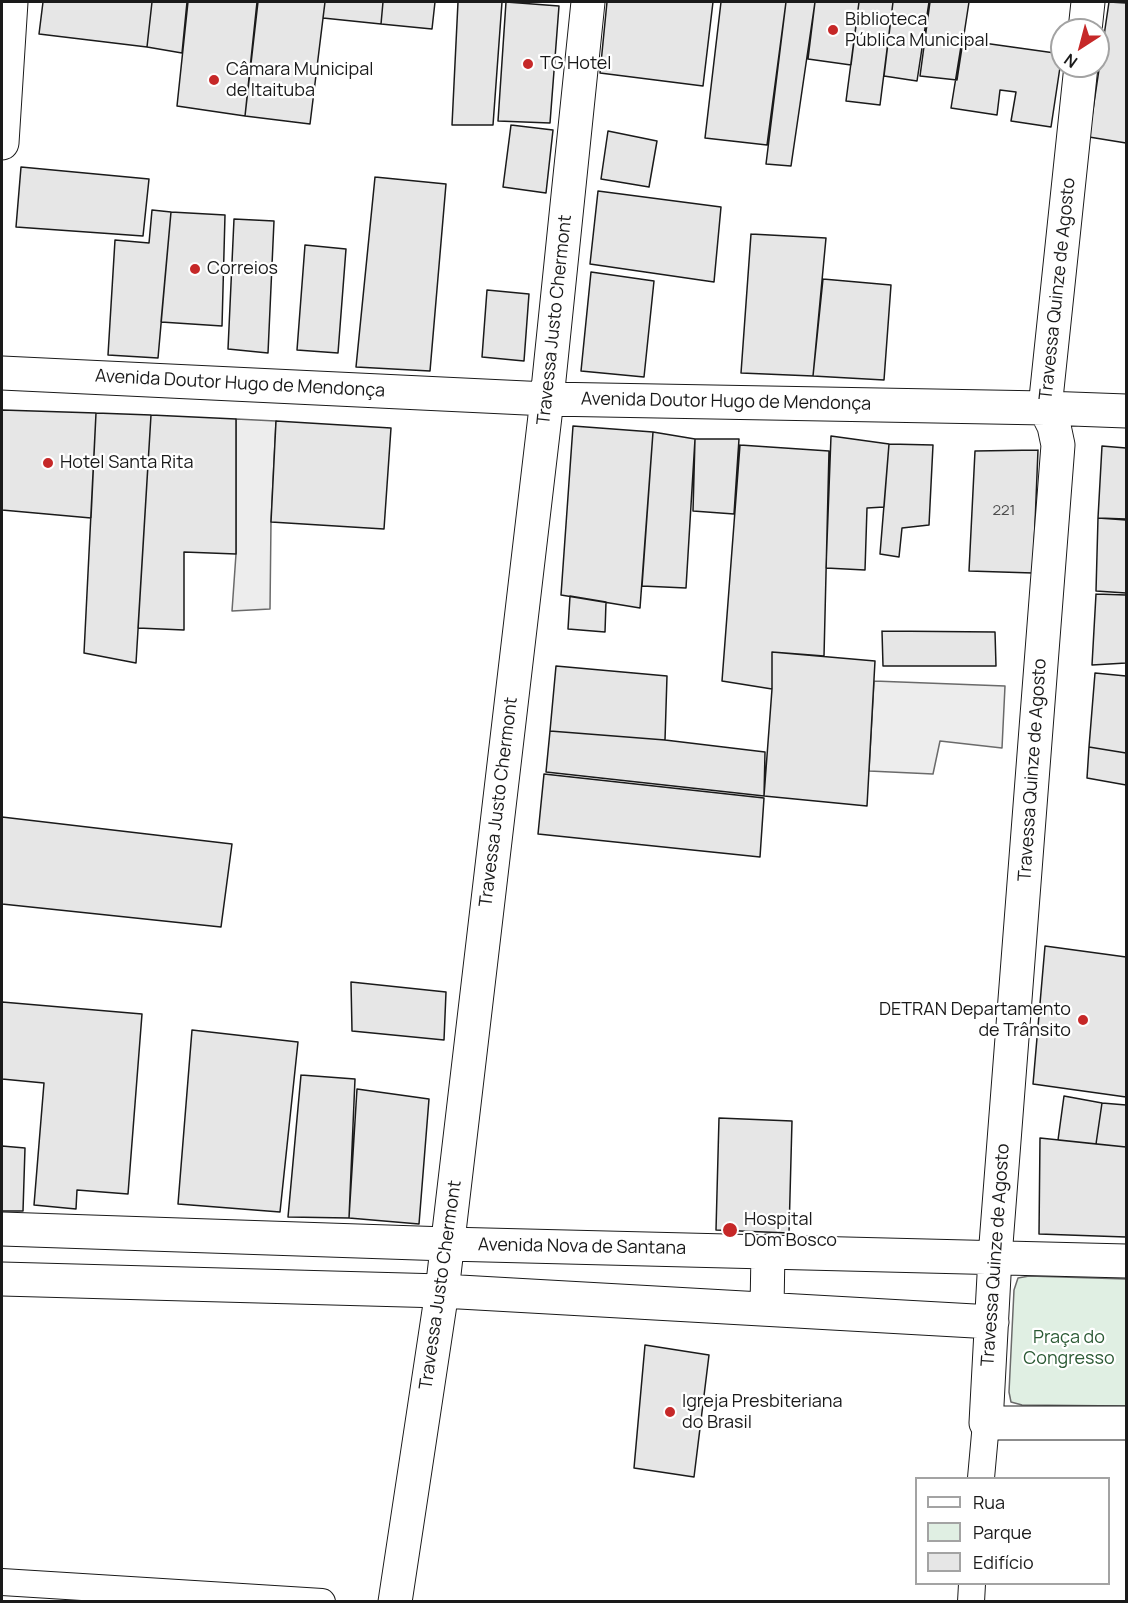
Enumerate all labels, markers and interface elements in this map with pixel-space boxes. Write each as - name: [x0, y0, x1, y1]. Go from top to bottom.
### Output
- place label: Biblioteca Pública Municipal: [845, 9, 989, 52]
- north arrow: [1050, 18, 1110, 78]
- marker: Biblioteca Pública Municipal: [826, 23, 840, 37]
- text: N: [1059, 49, 1082, 73]
- place label: TG Hotel: [540, 53, 612, 75]
- marker: TG Hotel: [521, 57, 535, 71]
- place label: Câmara Municipal de Itaituba: [226, 59, 373, 101]
- marker: Câmara Municipal de Itaituba: [207, 73, 221, 87]
- street label: Travessa Quinze de Agosto: [1036, 177, 1080, 401]
- street label: Travessa Justo Chermont: [533, 214, 577, 426]
- place label: Correios: [207, 258, 278, 280]
- marker: Correios: [188, 262, 202, 276]
- street label: Avenida Doutor Hugo de Mendonça: [94, 366, 386, 402]
- street label: Avenida Doutor Hugo de Mendonça: [581, 389, 871, 415]
- place label: Hotel Santa Rita: [60, 452, 193, 474]
- marker: Hotel Santa Rita: [41, 456, 55, 470]
- house number: 221: [993, 502, 1015, 520]
- street label: Travessa Quinze de Agosto: [1014, 658, 1052, 882]
- street label: Travessa Justo Chermont: [475, 696, 523, 908]
- place label: DETRAN Departamento de Trânsito: [879, 999, 1071, 1042]
- marker: DETRAN Departamento de Trânsito: [1076, 1013, 1090, 1027]
- street label: Travessa Quinze de Agosto: [977, 1143, 1015, 1367]
- street label: Travessa Justo Chermont: [416, 1179, 466, 1391]
- place label: Hospital Dom Bosco: [744, 1209, 837, 1252]
- marker: Hospital Dom Bosco: [721, 1221, 739, 1239]
- street label: Avenida Nova de Santana: [478, 1234, 686, 1260]
- park label: Praça do Congresso: [1023, 1327, 1115, 1370]
- place label: Igreja Presbiteriana do Brasil: [682, 1391, 843, 1434]
- marker: Igreja Presbiteriana do Brasil: [663, 1405, 677, 1419]
- legend: [915, 1477, 1110, 1585]
- text: Rua: [973, 1490, 1005, 1514]
- text: Parque: [973, 1520, 1032, 1544]
- text: Edifício: [973, 1550, 1034, 1574]

